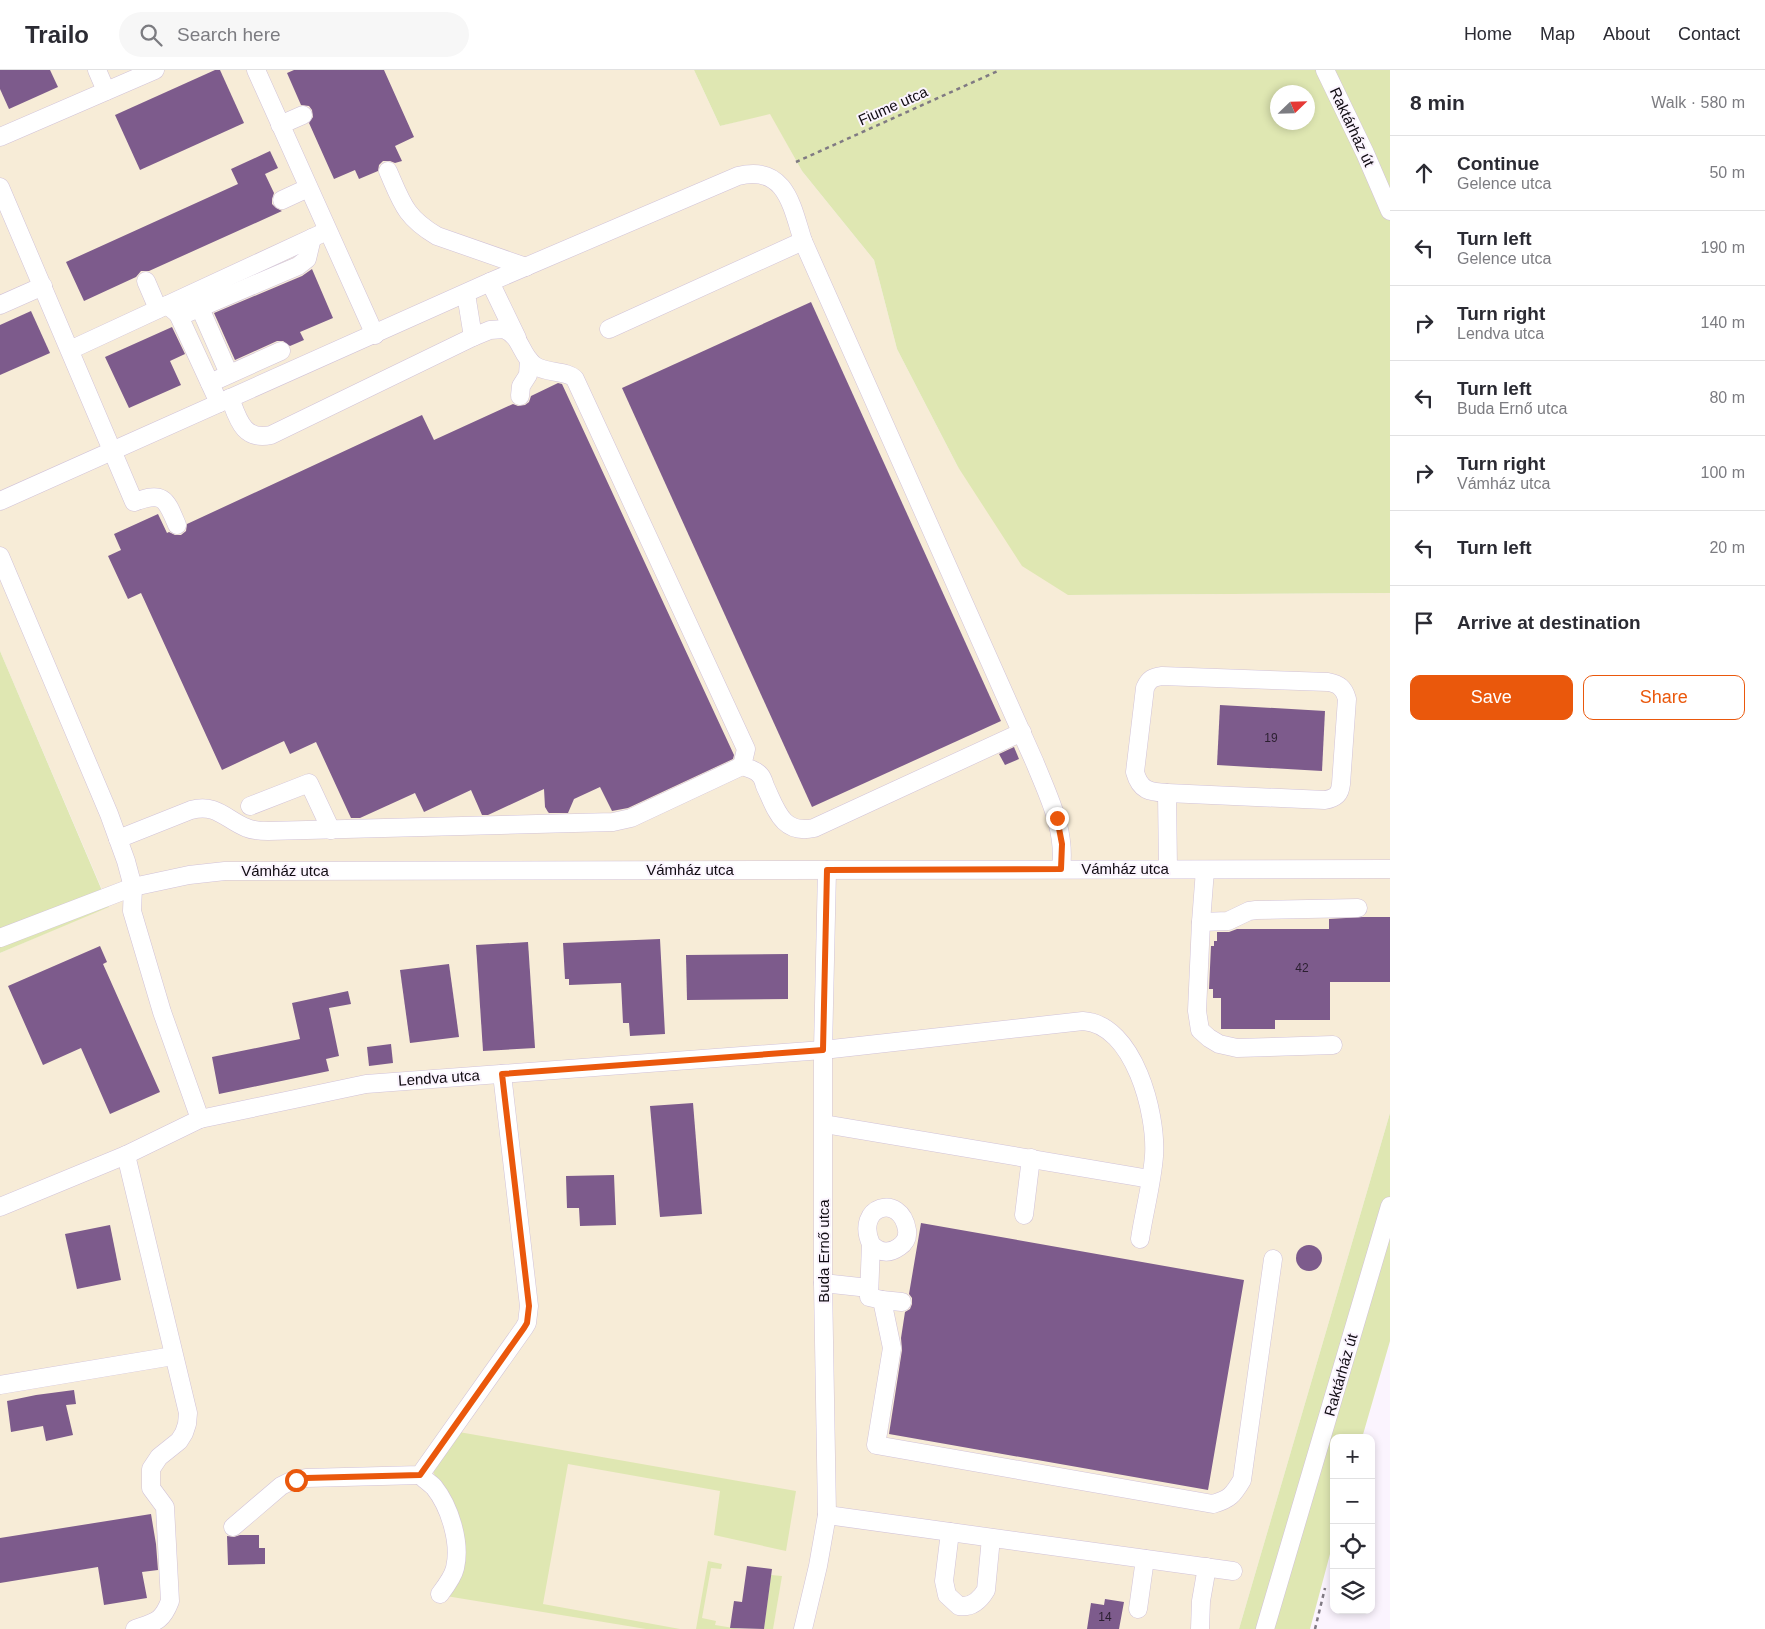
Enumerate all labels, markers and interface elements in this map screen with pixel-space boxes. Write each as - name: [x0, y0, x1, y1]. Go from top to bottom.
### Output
- search box: [119, 12, 469, 57]
- text: Trailo: [25, 21, 89, 48]
- icon: search: [137, 21, 165, 49]
- text: Search here: [177, 24, 281, 45]
- text: Home: [1464, 24, 1512, 44]
- text: Map: [1540, 24, 1575, 44]
- text: About: [1603, 24, 1650, 44]
- text: Contact: [1678, 24, 1740, 44]
- street label: Fiume utca: [855, 82, 931, 128]
- north arrow: [1270, 85, 1315, 130]
- street label: Raktárház út: [1327, 85, 1378, 170]
- text: 8 min: [1410, 91, 1465, 114]
- text: Walk · 580 m: [1651, 94, 1745, 111]
- text: Continue: [1457, 153, 1539, 174]
- icon: ahead: [1410, 159, 1438, 187]
- text: 50 m: [1709, 164, 1745, 181]
- text: Gelence utca: [1457, 175, 1551, 192]
- text: Turn left: [1457, 228, 1532, 249]
- icon: left: [1410, 234, 1438, 262]
- text: 190 m: [1701, 239, 1745, 256]
- text: Gelence utca: [1457, 250, 1551, 267]
- text: Turn right: [1457, 303, 1545, 324]
- icon: right: [1410, 309, 1438, 337]
- text: 140 m: [1701, 314, 1745, 331]
- text: Lendva utca: [1457, 325, 1544, 342]
- text: Turn left: [1457, 378, 1532, 399]
- icon: left: [1410, 384, 1438, 412]
- text: 80 m: [1709, 389, 1745, 406]
- text: Buda Ernő utca: [1457, 400, 1567, 417]
- text: Turn right: [1457, 453, 1545, 474]
- icon: right: [1410, 459, 1438, 487]
- text: 100 m: [1701, 464, 1745, 481]
- text: Vámház utca: [1457, 475, 1550, 492]
- icon: left: [1410, 534, 1438, 562]
- text: Turn left: [1457, 537, 1532, 558]
- text: 20 m: [1709, 539, 1745, 556]
- icon: arrive: [1410, 609, 1438, 637]
- text: Arrive at destination: [1457, 612, 1641, 633]
- button: Save: [1410, 675, 1573, 720]
- button: Share: [1583, 675, 1745, 720]
- house number: 19: [1264, 731, 1278, 745]
- route end: [1046, 807, 1069, 830]
- street label: Vámház utca: [1081, 860, 1169, 877]
- street label: Vámház utca: [646, 861, 734, 878]
- street label: Vámház utca: [241, 862, 329, 879]
- house number: 42: [1295, 961, 1309, 975]
- street label: Lendva utca: [398, 1066, 481, 1089]
- street label: Buda Ernő utca: [815, 1199, 832, 1303]
- street label: Raktárház út: [1321, 1331, 1361, 1418]
- map controls: [1330, 1434, 1375, 1614]
- button: +: [1330, 1434, 1375, 1479]
- route start: [285, 1469, 308, 1492]
- button: −: [1330, 1479, 1375, 1524]
- button: locate: [1330, 1524, 1375, 1569]
- button: layers: [1330, 1569, 1375, 1614]
- house number: 14: [1098, 1610, 1112, 1624]

